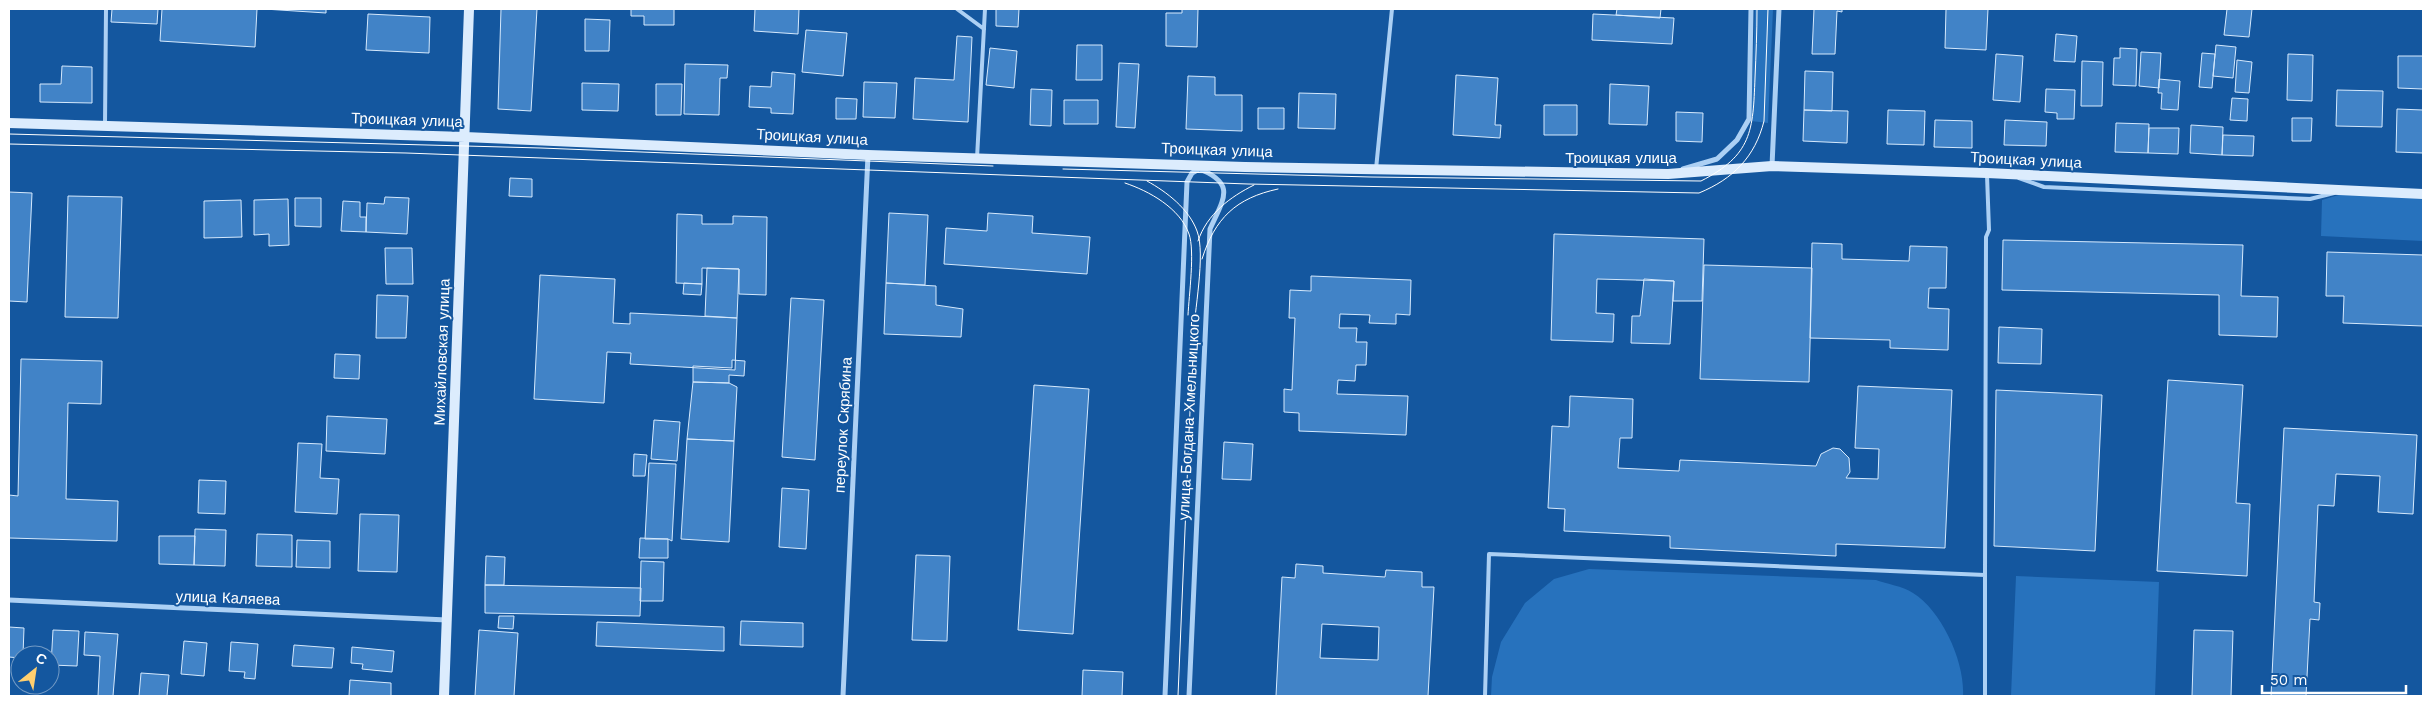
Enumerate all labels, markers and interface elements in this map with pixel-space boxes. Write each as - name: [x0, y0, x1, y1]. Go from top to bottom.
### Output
- street label: Троицкая улица: [351, 109, 464, 131]
- street label: Троицкая улица: [756, 125, 869, 149]
- street label: Троицкая улица: [1161, 139, 1274, 161]
- street label: Троицкая улица: [1970, 148, 2083, 172]
- street label: Троицкая улица: [1565, 149, 1677, 167]
- street label: Михайловская улица: [430, 277, 454, 426]
- street label: улица Богдана Хмельницкого: [1175, 313, 1203, 521]
- street label: переулок Скрябина: [830, 356, 856, 494]
- street label: улица Каляева: [175, 587, 281, 609]
- north arrow: [10, 645, 60, 695]
- text: С: [33, 649, 50, 668]
- scale bar: [2262, 662, 2406, 694]
- text: 50 m: [2270, 671, 2307, 689]

